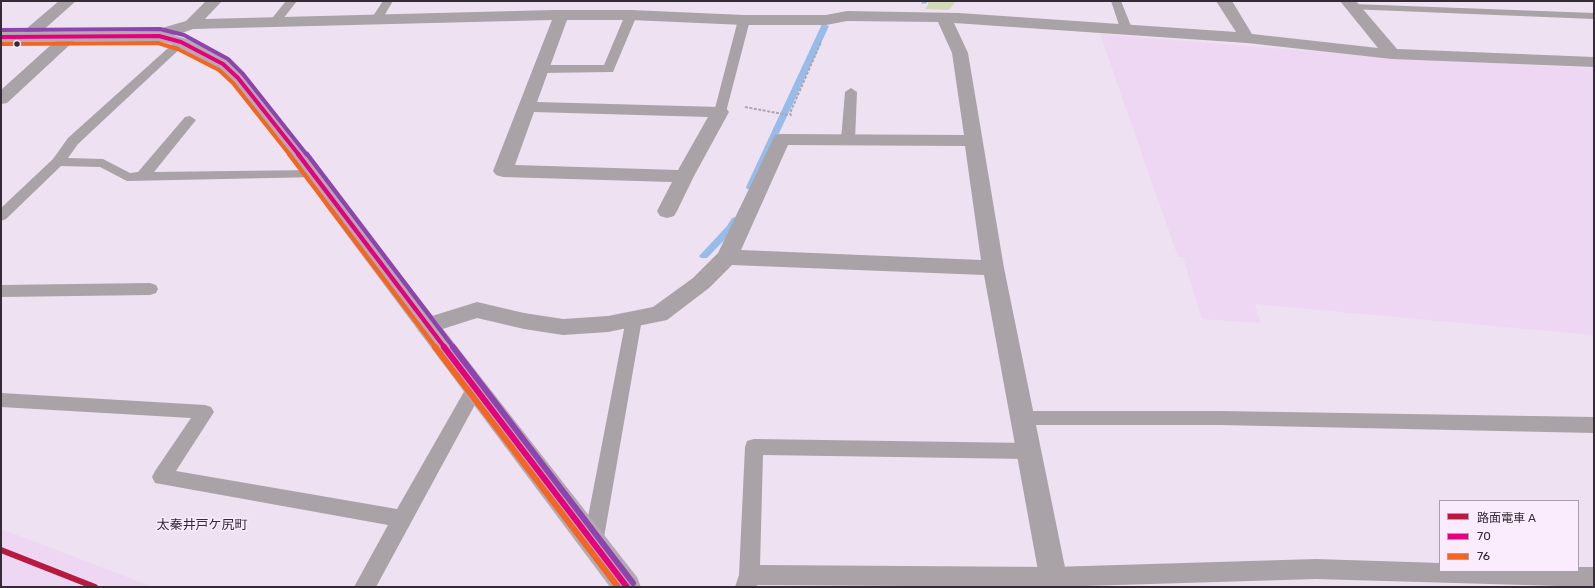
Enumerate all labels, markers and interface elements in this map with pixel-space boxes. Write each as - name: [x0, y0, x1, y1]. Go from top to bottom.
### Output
- unlabelled marker: [12, 39, 22, 49]
- legend: [1439, 500, 1579, 572]
- text: 路面電車 A: [1477, 511, 1536, 525]
- district label: 太秦井戸ケ尻町: [157, 517, 247, 533]
- text: 70: [1477, 529, 1491, 543]
- text: 76: [1477, 549, 1490, 563]

